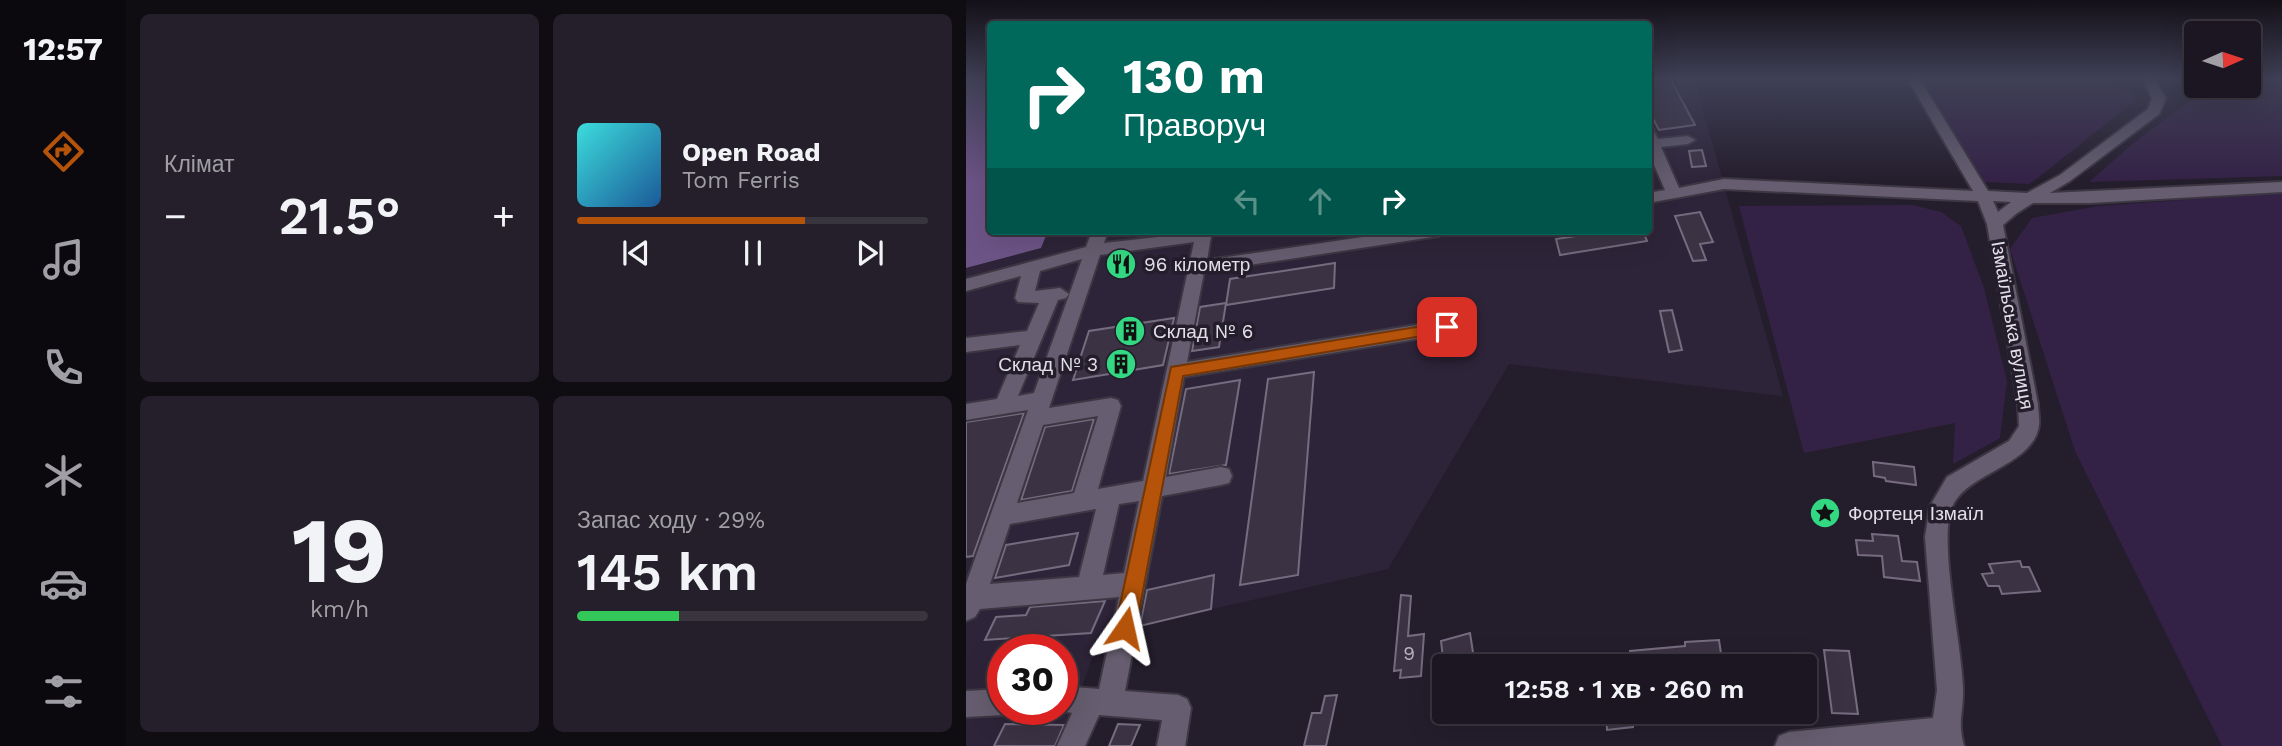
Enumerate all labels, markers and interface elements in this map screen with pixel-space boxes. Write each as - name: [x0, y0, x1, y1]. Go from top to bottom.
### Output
- north arrow: [2184, 21, 2261, 98]
- map controls: [2184, 21, 2261, 98]
- text: 12:57: [23, 30, 103, 68]
- text: 130 m: [1123, 47, 1265, 105]
- icon: right: [1008, 49, 1099, 140]
- text: Праворуч: [1123, 106, 1266, 144]
- icon: directions: [39, 127, 88, 176]
- text: Open Road: [682, 137, 820, 167]
- text: Клімат: [164, 151, 235, 178]
- text: Tom Ferris: [682, 167, 800, 194]
- icon: left: [1228, 182, 1266, 220]
- icon: ahead: [1301, 182, 1339, 220]
- icon: right: [1374, 182, 1412, 220]
- text: 21.5°: [278, 186, 401, 247]
- text: −: [164, 194, 187, 238]
- text: +: [492, 194, 515, 238]
- icon: previous: [617, 234, 655, 272]
- icon: pause: [734, 234, 772, 272]
- icon: next: [851, 234, 889, 272]
- icon: music: [39, 235, 88, 284]
- street label: Ізмаїльська вулиця: [1986, 239, 2039, 411]
- restaurant icon: 96 кілометр: [1104, 247, 1138, 281]
- place label: 96 кілометр: [1144, 253, 1250, 276]
- pin: [1417, 297, 1477, 357]
- icon: arrive: [1428, 308, 1466, 346]
- building icon: Склад № 6: [1113, 314, 1147, 348]
- place label: Склад № 6: [1153, 320, 1253, 343]
- icon: phone: [39, 343, 88, 392]
- building icon: Склад № 3: [1104, 347, 1138, 381]
- place label: Склад № 3: [998, 353, 1098, 376]
- icon: climate: [39, 451, 88, 500]
- place icon: Фортеця Ізмаїл: [1808, 496, 1842, 530]
- text: 19: [292, 497, 387, 604]
- place label: Фортеця Ізмаїл: [1848, 502, 1984, 525]
- text: Запас ходу · 29%: [577, 507, 765, 534]
- text: 145 km: [577, 542, 758, 603]
- icon: car: [39, 559, 88, 608]
- position arrow: [1088, 591, 1162, 665]
- text: km/h: [310, 596, 369, 623]
- speed limit sign: 30: [987, 634, 1078, 725]
- house number: 9: [1403, 642, 1415, 665]
- icon: filters: [39, 667, 88, 716]
- text: 12:58 · 1 хв · 260 m: [1505, 674, 1744, 704]

